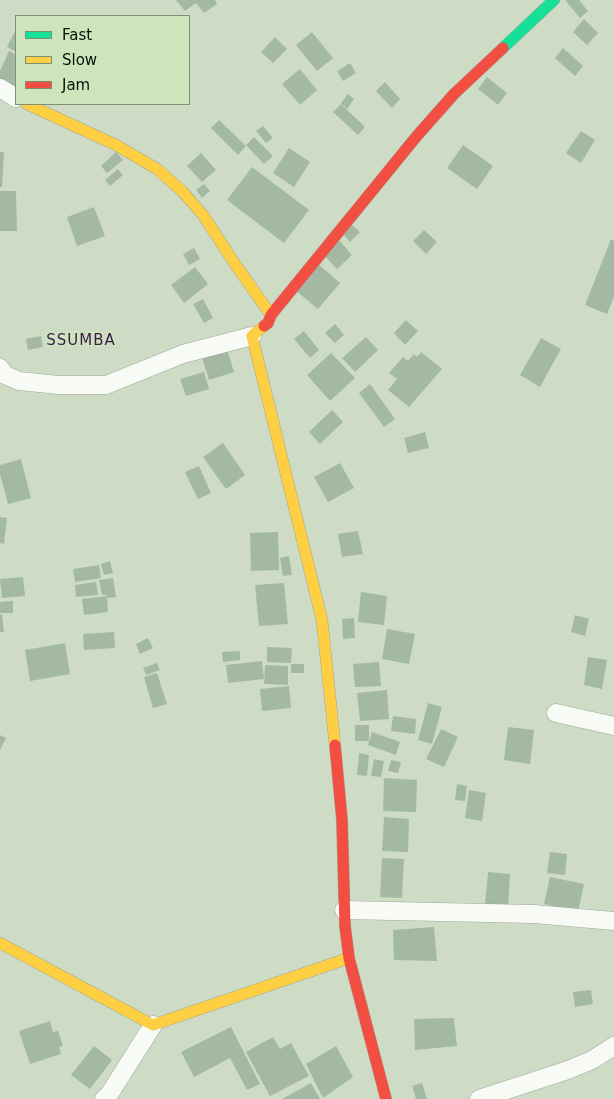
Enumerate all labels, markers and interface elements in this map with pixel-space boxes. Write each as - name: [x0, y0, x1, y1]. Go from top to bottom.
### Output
- legend: [15, 15, 190, 105]
- text: Fast: [62, 26, 92, 44]
- text: Slow: [62, 51, 97, 69]
- text: Jam: [62, 76, 90, 94]
- district label: SSUMBA: [45, 332, 117, 350]

